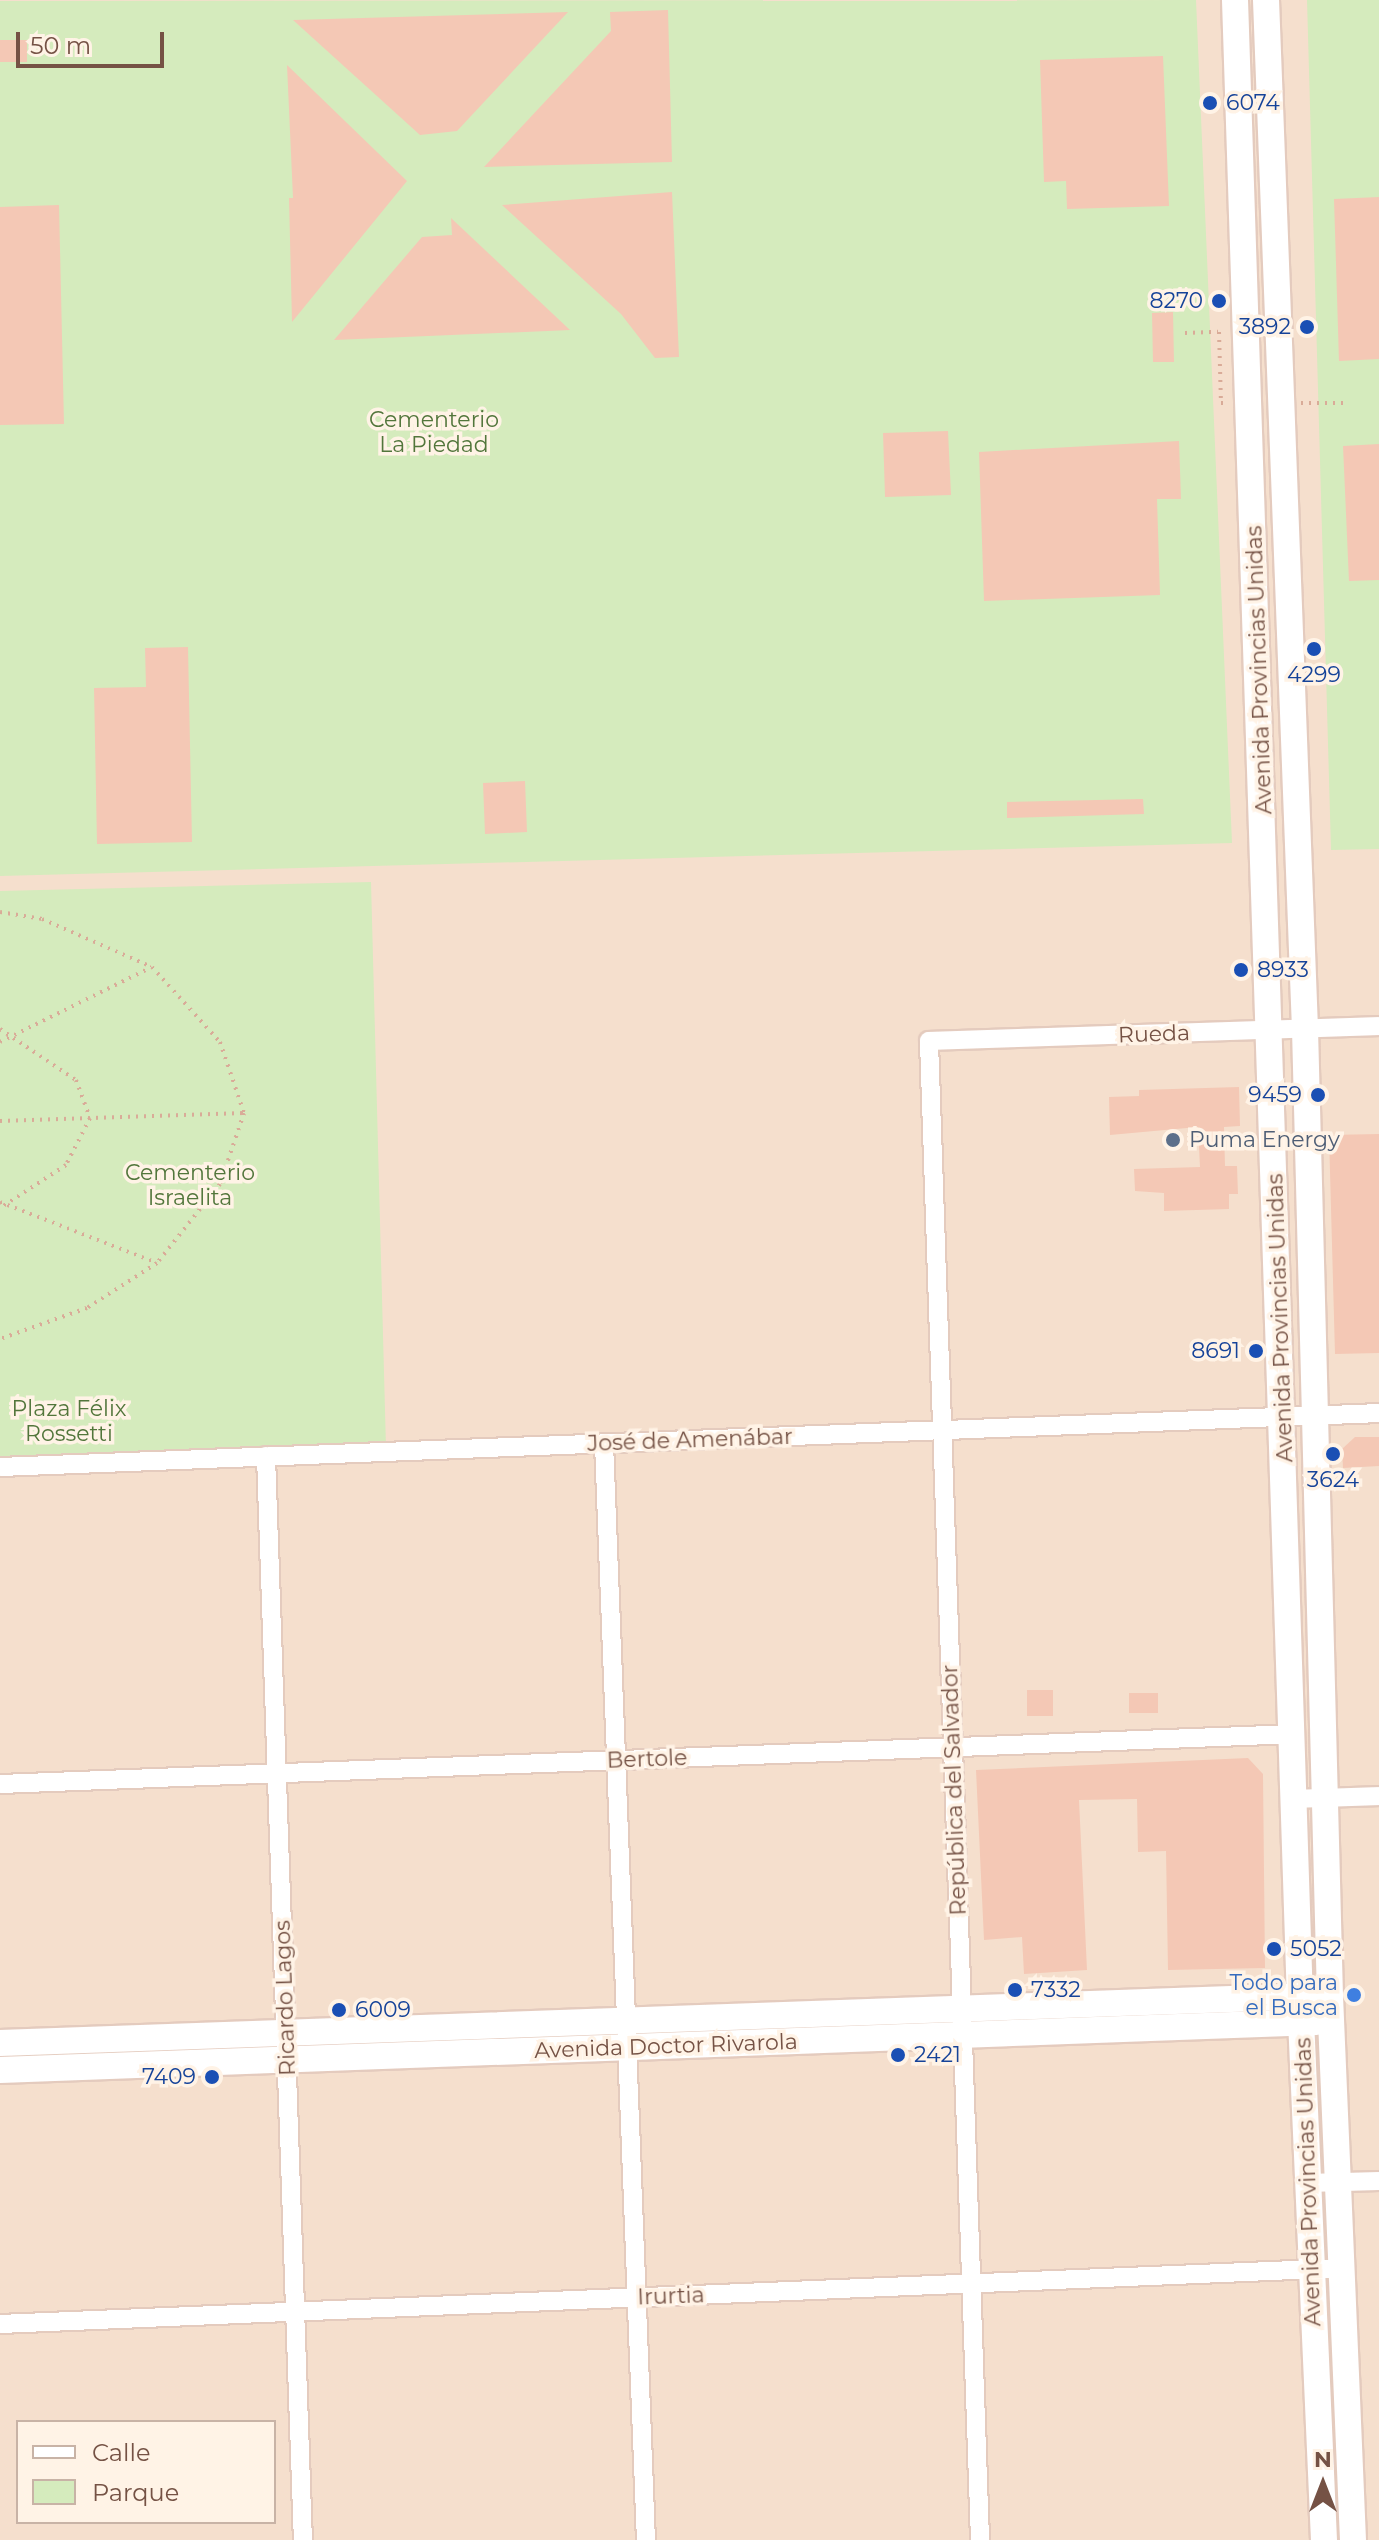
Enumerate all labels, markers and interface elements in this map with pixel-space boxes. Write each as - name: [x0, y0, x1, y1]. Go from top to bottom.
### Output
- scale bar: [20, 16, 168, 66]
- text: 50 m: [30, 31, 91, 60]
- place label: 6074: [1226, 90, 1280, 116]
- marker: 6074: [1201, 94, 1219, 112]
- place label: 8270: [1149, 288, 1203, 314]
- marker: 8270: [1210, 292, 1228, 310]
- place label: 3892: [1239, 314, 1291, 340]
- marker: 3892: [1298, 318, 1316, 336]
- park label: Cementerio La Piedad: [369, 406, 499, 458]
- street label: Avenida Provincias Unidas: [1241, 525, 1277, 815]
- marker: 4299: [1305, 640, 1323, 658]
- place label: 4299: [1287, 662, 1341, 688]
- place label: 8933: [1257, 957, 1309, 983]
- marker: 8933: [1232, 961, 1250, 979]
- street label: Rueda: [1118, 1020, 1190, 1048]
- place label: 9459: [1248, 1082, 1302, 1108]
- marker: 9459: [1309, 1086, 1327, 1104]
- place label: Puma Energy: [1189, 1127, 1340, 1153]
- marker: Puma Energy: [1164, 1131, 1182, 1149]
- park label: Cementerio Israelita: [125, 1159, 255, 1210]
- street label: Avenida Provincias Unidas: [1262, 1173, 1298, 1463]
- place label: 8691: [1191, 1338, 1240, 1364]
- marker: 8691: [1247, 1342, 1265, 1360]
- park label: Plaza Félix Rossetti: [11, 1395, 127, 1446]
- street label: José de Amenábar: [587, 1423, 793, 1457]
- marker: 3624: [1324, 1445, 1342, 1463]
- place label: 3624: [1307, 1467, 1359, 1493]
- street label: República del Salvador: [936, 1664, 972, 1916]
- street label: Bertole: [606, 1744, 688, 1774]
- street label: Ricardo Lagos: [269, 1920, 301, 2076]
- place label: 5052: [1290, 1936, 1342, 1962]
- marker: 5052: [1265, 1940, 1283, 1958]
- place label: Todo para el Busca: [1230, 1969, 1338, 2020]
- place label: 7332: [1031, 1977, 1081, 2003]
- marker: 7332: [1006, 1981, 1024, 1999]
- marker: Todo para el Busca: [1345, 1986, 1363, 2004]
- place label: 6009: [355, 1997, 411, 2023]
- marker: 6009: [330, 2001, 348, 2019]
- street label: Avenida Doctor Rivarola: [534, 2028, 798, 2064]
- street label: Avenida Provincias Unidas: [1290, 2037, 1326, 2327]
- place label: 2421: [914, 2042, 961, 2068]
- marker: 2421: [889, 2046, 907, 2064]
- place label: 7409: [142, 2064, 196, 2090]
- marker: 7409: [203, 2068, 221, 2086]
- street label: Irurtia: [637, 2282, 705, 2310]
- legend: [16, 2420, 276, 2524]
- text: Calle: [92, 2438, 150, 2467]
- north arrow: [1283, 2444, 1363, 2524]
- text: N: [1314, 2446, 1332, 2473]
- text: Parque: [92, 2478, 179, 2507]

